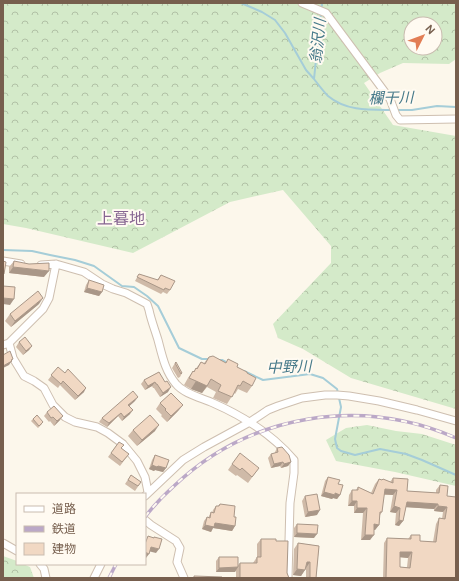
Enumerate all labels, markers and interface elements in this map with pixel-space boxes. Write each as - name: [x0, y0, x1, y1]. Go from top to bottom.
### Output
- water label: 翁沢川: [306, 16, 331, 64]
- north arrow: [403, 16, 443, 56]
- text: N: [423, 22, 438, 37]
- water label: 欄干川: [368, 88, 416, 108]
- district label: 上暮地: [97, 208, 145, 229]
- water label: 中野川: [266, 356, 314, 378]
- legend: [16, 493, 146, 565]
- text: 道路: [52, 501, 76, 517]
- text: 鉄道: [52, 521, 76, 537]
- text: 建物: [52, 541, 76, 557]

